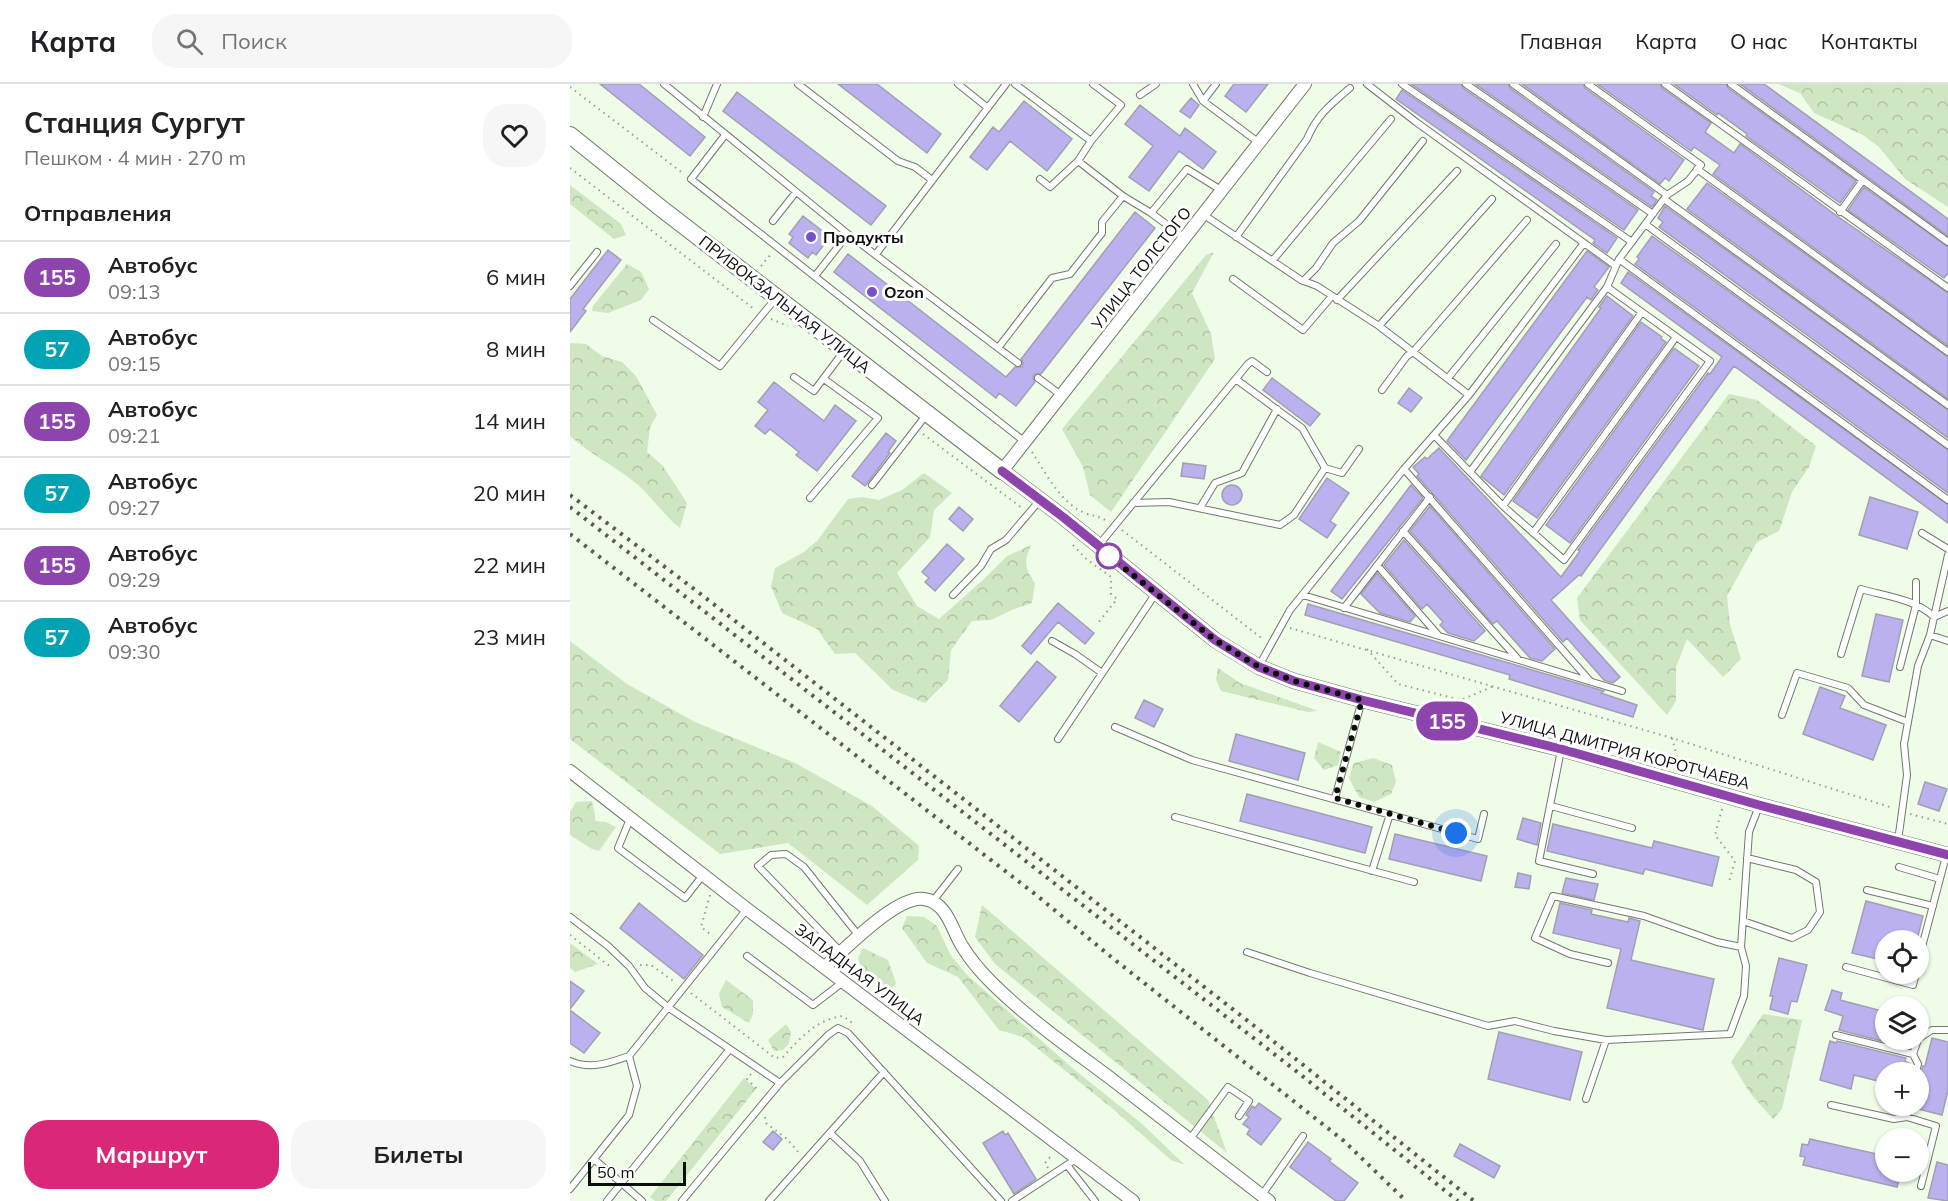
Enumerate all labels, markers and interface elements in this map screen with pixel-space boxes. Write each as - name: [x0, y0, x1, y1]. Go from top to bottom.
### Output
- search box: [152, 14, 572, 68]
- text: Карта: [30, 24, 116, 59]
- icon: search: [173, 25, 206, 58]
- text: Поиск: [221, 27, 287, 55]
- text: Главная: [1520, 28, 1602, 54]
- text: Карта: [1635, 28, 1697, 54]
- text: О нас: [1730, 28, 1788, 54]
- text: Контакты: [1821, 28, 1918, 54]
- button: heart: [483, 104, 546, 167]
- text: Станция Сургут: [24, 105, 245, 140]
- text: Пешком · 4 мин · 270 m: [24, 145, 246, 170]
- text: Отправления: [24, 199, 172, 227]
- street label: УЛИЦА ТОЛСТОГО: [1086, 203, 1195, 334]
- place label: Продукты: [823, 227, 904, 247]
- marker: Продукты: [804, 230, 818, 244]
- street label: ПРИВОКЗАЛЬНАЯ УЛИЦА: [695, 231, 875, 377]
- text: Автобус: [108, 251, 198, 279]
- text: 6 мин: [486, 263, 546, 291]
- text: 155: [38, 264, 76, 290]
- text: 09:13: [108, 279, 161, 304]
- place label: Ozon: [884, 282, 924, 302]
- marker: Ozon: [865, 285, 879, 299]
- text: Автобус: [108, 323, 198, 351]
- text: 8 мин: [486, 335, 546, 363]
- text: 57: [44, 336, 70, 362]
- text: 09:15: [108, 351, 161, 376]
- text: Автобус: [108, 395, 198, 423]
- text: 14 мин: [473, 407, 546, 435]
- text: 155: [38, 408, 76, 434]
- text: 09:21: [108, 423, 161, 448]
- text: Автобус: [108, 467, 198, 495]
- text: 20 мин: [473, 479, 546, 507]
- text: 57: [44, 480, 70, 506]
- text: 09:27: [108, 495, 161, 520]
- text: Автобус: [108, 539, 198, 567]
- unlabelled marker: [1096, 543, 1122, 569]
- text: 22 мин: [473, 551, 546, 579]
- text: 155: [38, 552, 76, 578]
- text: 09:29: [108, 567, 161, 592]
- text: Автобус: [108, 611, 198, 639]
- text: 23 мин: [473, 623, 546, 651]
- text: 57: [44, 624, 70, 650]
- text: 09:30: [108, 639, 161, 664]
- line badge: 155: [1412, 702, 1482, 740]
- street label: УЛИЦА ДМИТРИЯ КОРОТЧАЕВА: [1497, 707, 1753, 793]
- text: 155: [1428, 708, 1466, 734]
- your location: [1441, 818, 1471, 848]
- street label: ЗАПАДНАЯ УЛИЦА: [791, 919, 929, 1030]
- map controls: [1875, 930, 1929, 1182]
- button: locate: [1875, 930, 1929, 984]
- button: layers: [1875, 996, 1929, 1050]
- button: +: [1875, 1062, 1929, 1116]
- button: Маршрут: [24, 1120, 279, 1189]
- button: Билеты: [291, 1120, 546, 1189]
- button: −: [1875, 1128, 1929, 1182]
- scale bar: [588, 1159, 686, 1186]
- text: 50 m: [597, 1162, 634, 1182]

